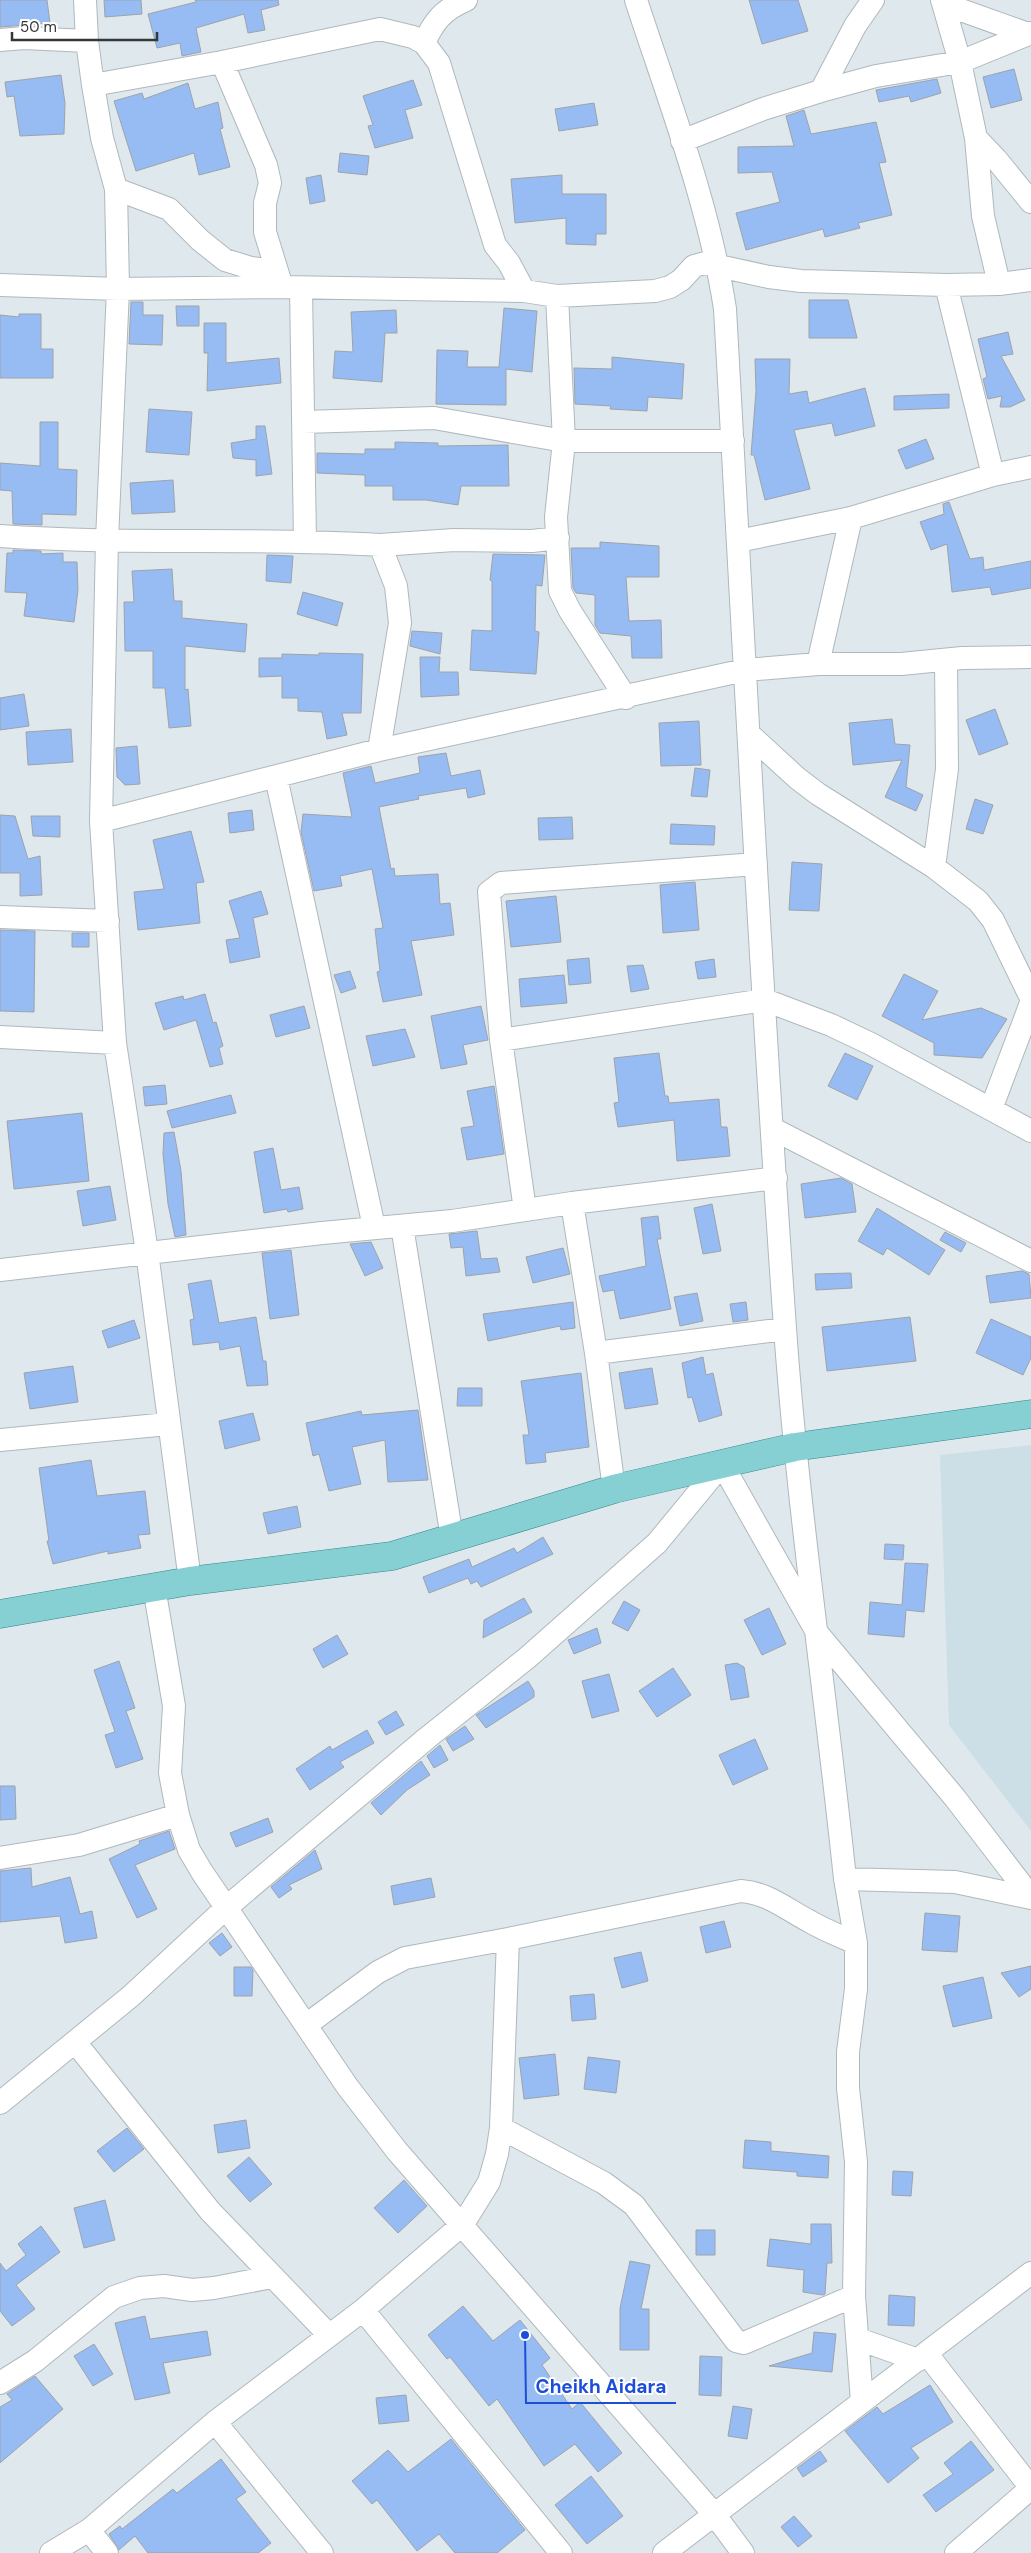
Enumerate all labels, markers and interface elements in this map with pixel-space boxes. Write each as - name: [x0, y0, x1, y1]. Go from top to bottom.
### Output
- scale bar: [12, 10, 158, 42]
- text: 50 m: [20, 17, 57, 37]
- callout: Cheikh Aidara: [526, 2369, 676, 2403]
- text: Cheikh Aidara: [536, 2374, 666, 2399]

